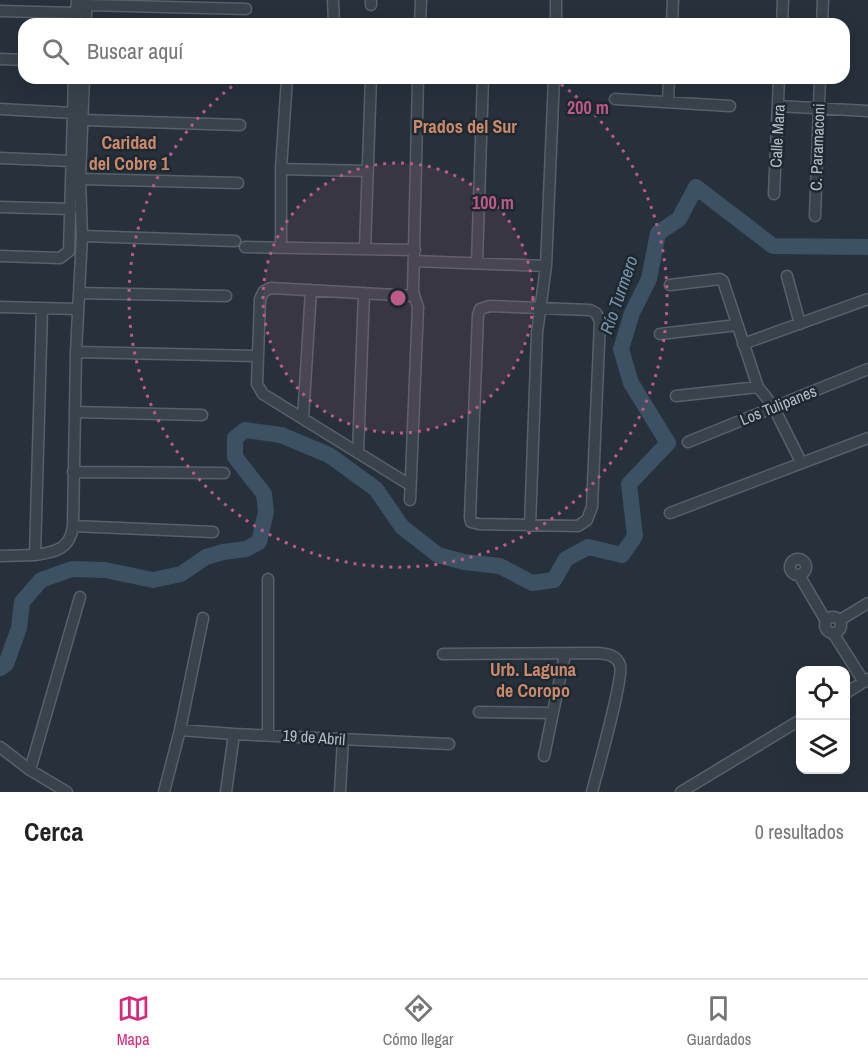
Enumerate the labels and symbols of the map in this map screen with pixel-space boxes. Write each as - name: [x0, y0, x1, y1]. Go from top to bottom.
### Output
- text: 200 m: [567, 95, 609, 120]
- street label: Calle Mara: [764, 103, 790, 168]
- street label: C. Paramaconi: [804, 103, 830, 191]
- district label: Prados del Sur: [413, 114, 517, 139]
- district label: Caridad del Cobre 1: [89, 130, 170, 176]
- text: 100 m: [472, 190, 514, 215]
- water label: Río Turmero: [593, 252, 644, 337]
- centre of rings: [388, 288, 408, 308]
- street label: Los Tulipanes: [736, 380, 820, 430]
- district label: Urb. Laguna de Coropo: [490, 657, 577, 703]
- street label: 19 de Abril: [282, 724, 346, 750]

